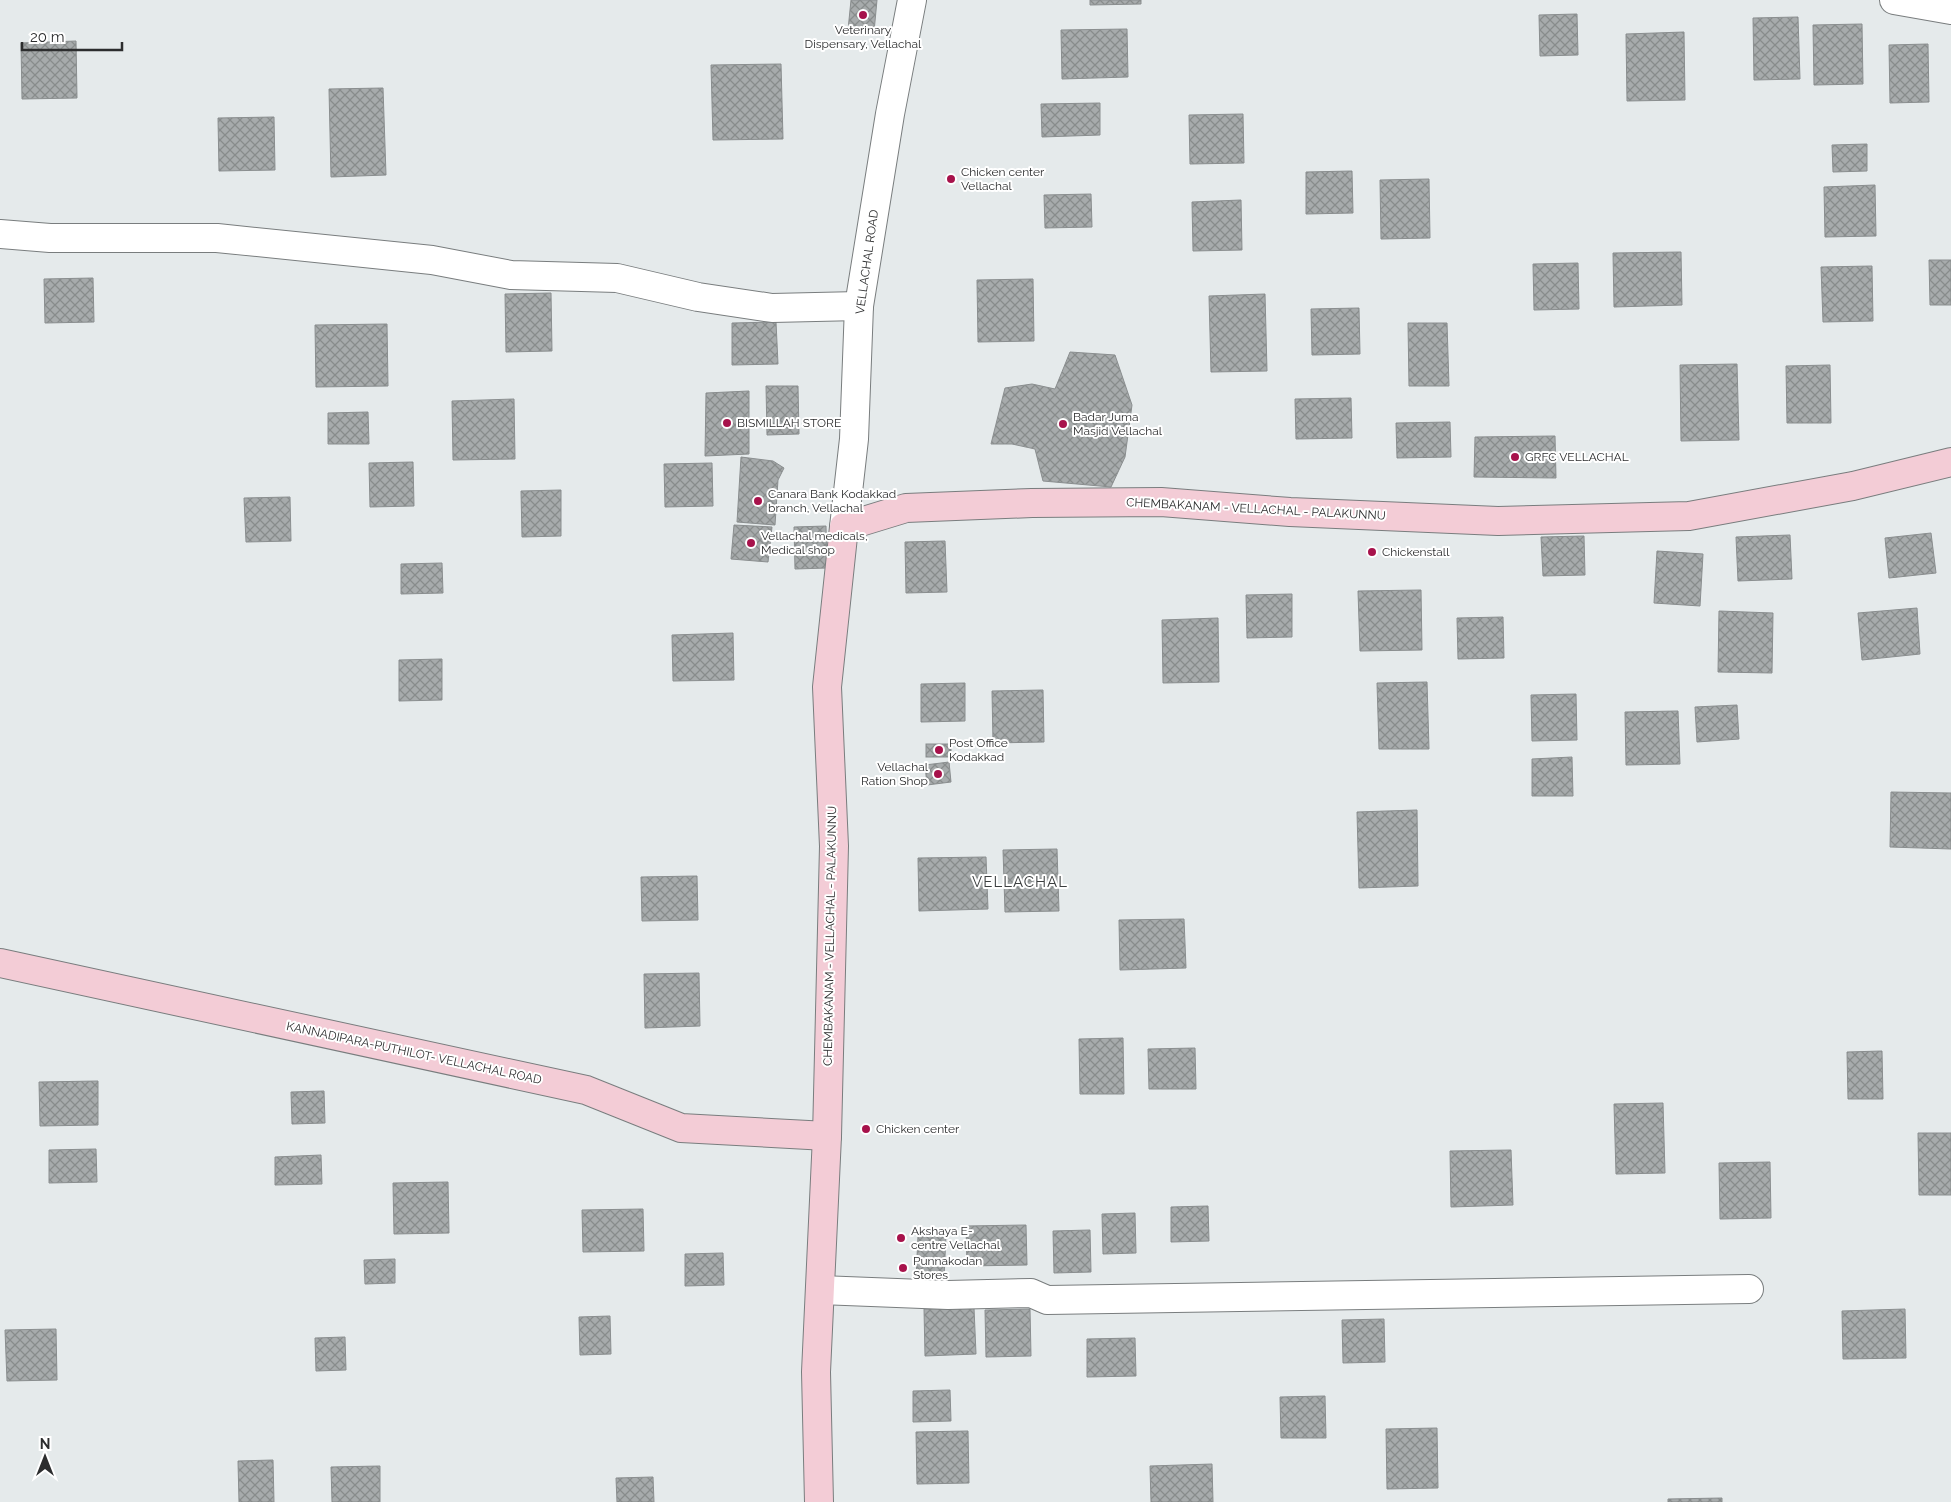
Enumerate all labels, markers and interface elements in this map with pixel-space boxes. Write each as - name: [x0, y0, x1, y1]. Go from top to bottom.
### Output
- marker: Veterinary Dispensary, Vellachal: [857, 9, 869, 21]
- scale bar: [22, 20, 122, 52]
- place label: Veterinary Dispensary, Vellachal: [805, 23, 922, 51]
- text: 20 m: [30, 28, 65, 46]
- place label: Chicken center Vellachal: [961, 165, 1045, 193]
- marker: Chicken center Vellachal: [945, 173, 957, 185]
- street label: VELLACHAL ROAD: [853, 208, 881, 315]
- place label: Badar Juma Masjid Vellachal: [1073, 410, 1163, 438]
- place label: BISMILLAH STORE: [737, 416, 841, 430]
- marker: BISMILLAH STORE: [721, 417, 733, 429]
- marker: Badar Juma Masjid Vellachal: [1057, 418, 1069, 430]
- place label: GRFC VELLACHAL: [1525, 450, 1629, 464]
- marker: GRFC VELLACHAL: [1509, 451, 1521, 463]
- place label: Canara Bank Kodakkad branch, Vellachal: [768, 487, 896, 515]
- marker: Canara Bank Kodakkad branch, Vellachal: [752, 495, 764, 507]
- street label: CHEMBAKANAM - VELLACHAL - PALAKUNNU: [1126, 495, 1386, 523]
- place label: Vellachal medicals, Medical shop: [761, 529, 868, 557]
- marker: Vellachal medicals, Medical shop: [745, 537, 757, 549]
- place label: Chickenstall: [1382, 545, 1450, 559]
- marker: Chickenstall: [1366, 546, 1378, 558]
- place label: Post Office Kodakkad: [949, 736, 1008, 764]
- marker: Post Office Kodakkad: [933, 744, 945, 756]
- place label: Vellachal Ration Shop: [861, 760, 929, 788]
- marker: Vellachal Ration Shop: [932, 768, 944, 780]
- street label: CHEMBAKANAM - VELLACHAL - PALAKUNNU: [821, 806, 839, 1066]
- district label: VELLACHAL: [972, 873, 1068, 891]
- street label: KANNADIPARA-PUTHILOT- VELLACHAL ROAD: [285, 1019, 543, 1087]
- place label: Chicken center: [876, 1122, 960, 1136]
- marker: Chicken center: [860, 1123, 872, 1135]
- place label: Akshaya E- centre Vellachal: [911, 1224, 1001, 1252]
- marker: Akshaya E- centre Vellachal: [895, 1232, 907, 1244]
- place label: Punnakodan Stores: [913, 1254, 982, 1282]
- marker: Punnakodan Stores: [897, 1262, 909, 1274]
- north arrow: [20, 1432, 70, 1482]
- text: N: [40, 1436, 50, 1452]

